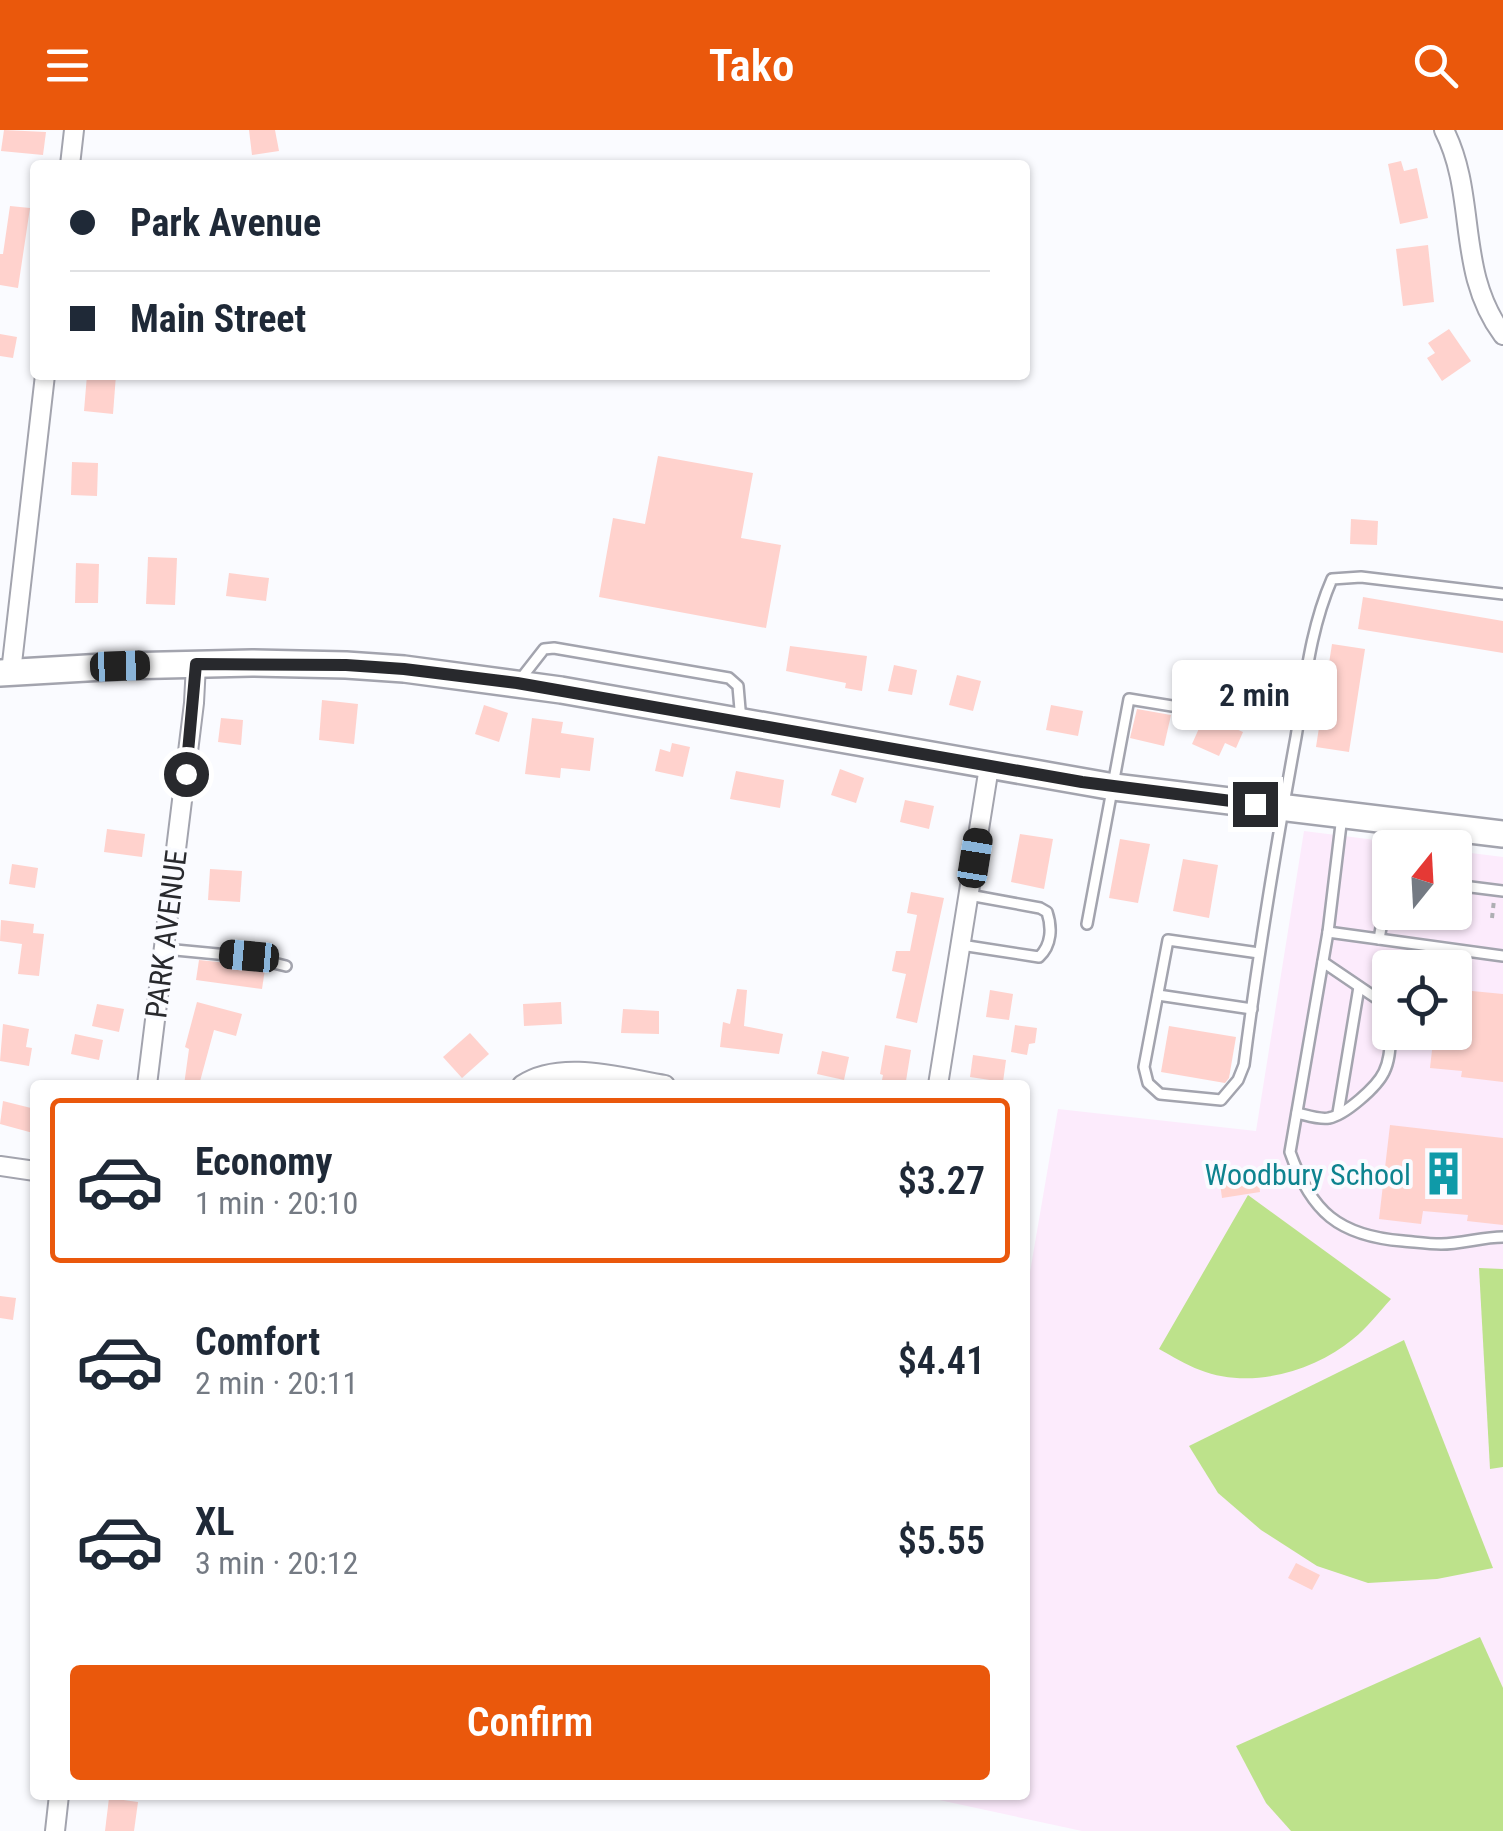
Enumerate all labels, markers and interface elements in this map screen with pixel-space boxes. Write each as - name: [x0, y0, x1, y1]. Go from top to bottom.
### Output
- icon: menu: [40, 38, 95, 93]
- icon: search: [1408, 38, 1463, 93]
- text: Tako: [709, 39, 794, 92]
- text: Park Avenue: [130, 201, 321, 245]
- text: Main Street: [130, 297, 306, 341]
- car: [89, 650, 151, 682]
- callout: 2 min: [1172, 659, 1338, 729]
- text: 2 min: [1219, 676, 1290, 714]
- route start: [164, 752, 209, 797]
- route end: [1233, 782, 1278, 827]
- car: [955, 826, 995, 890]
- north arrow: [1372, 830, 1472, 930]
- map controls: [1372, 830, 1472, 1050]
- street label: PARK AVENUE: [138, 848, 194, 1020]
- car: [218, 938, 280, 974]
- button: locate: [1372, 950, 1472, 1050]
- icon: car: [75, 1136, 165, 1226]
- text: Economy: [195, 1140, 332, 1184]
- building icon: Woodbury School: [1420, 1150, 1468, 1198]
- place label: Woodbury School: [1205, 1157, 1411, 1192]
- text: $3.27: [898, 1159, 985, 1203]
- text: 1 min · 20:10: [195, 1184, 358, 1222]
- icon: car: [75, 1316, 165, 1406]
- text: Comfort: [195, 1320, 320, 1364]
- text: $4.41: [898, 1339, 985, 1383]
- text: 2 min · 20:11: [195, 1364, 358, 1402]
- icon: car: [75, 1496, 165, 1586]
- text: XL: [195, 1500, 234, 1544]
- text: $5.55: [898, 1519, 985, 1563]
- text: 3 min · 20:12: [195, 1544, 358, 1582]
- button: Confirm: [70, 1665, 990, 1780]

